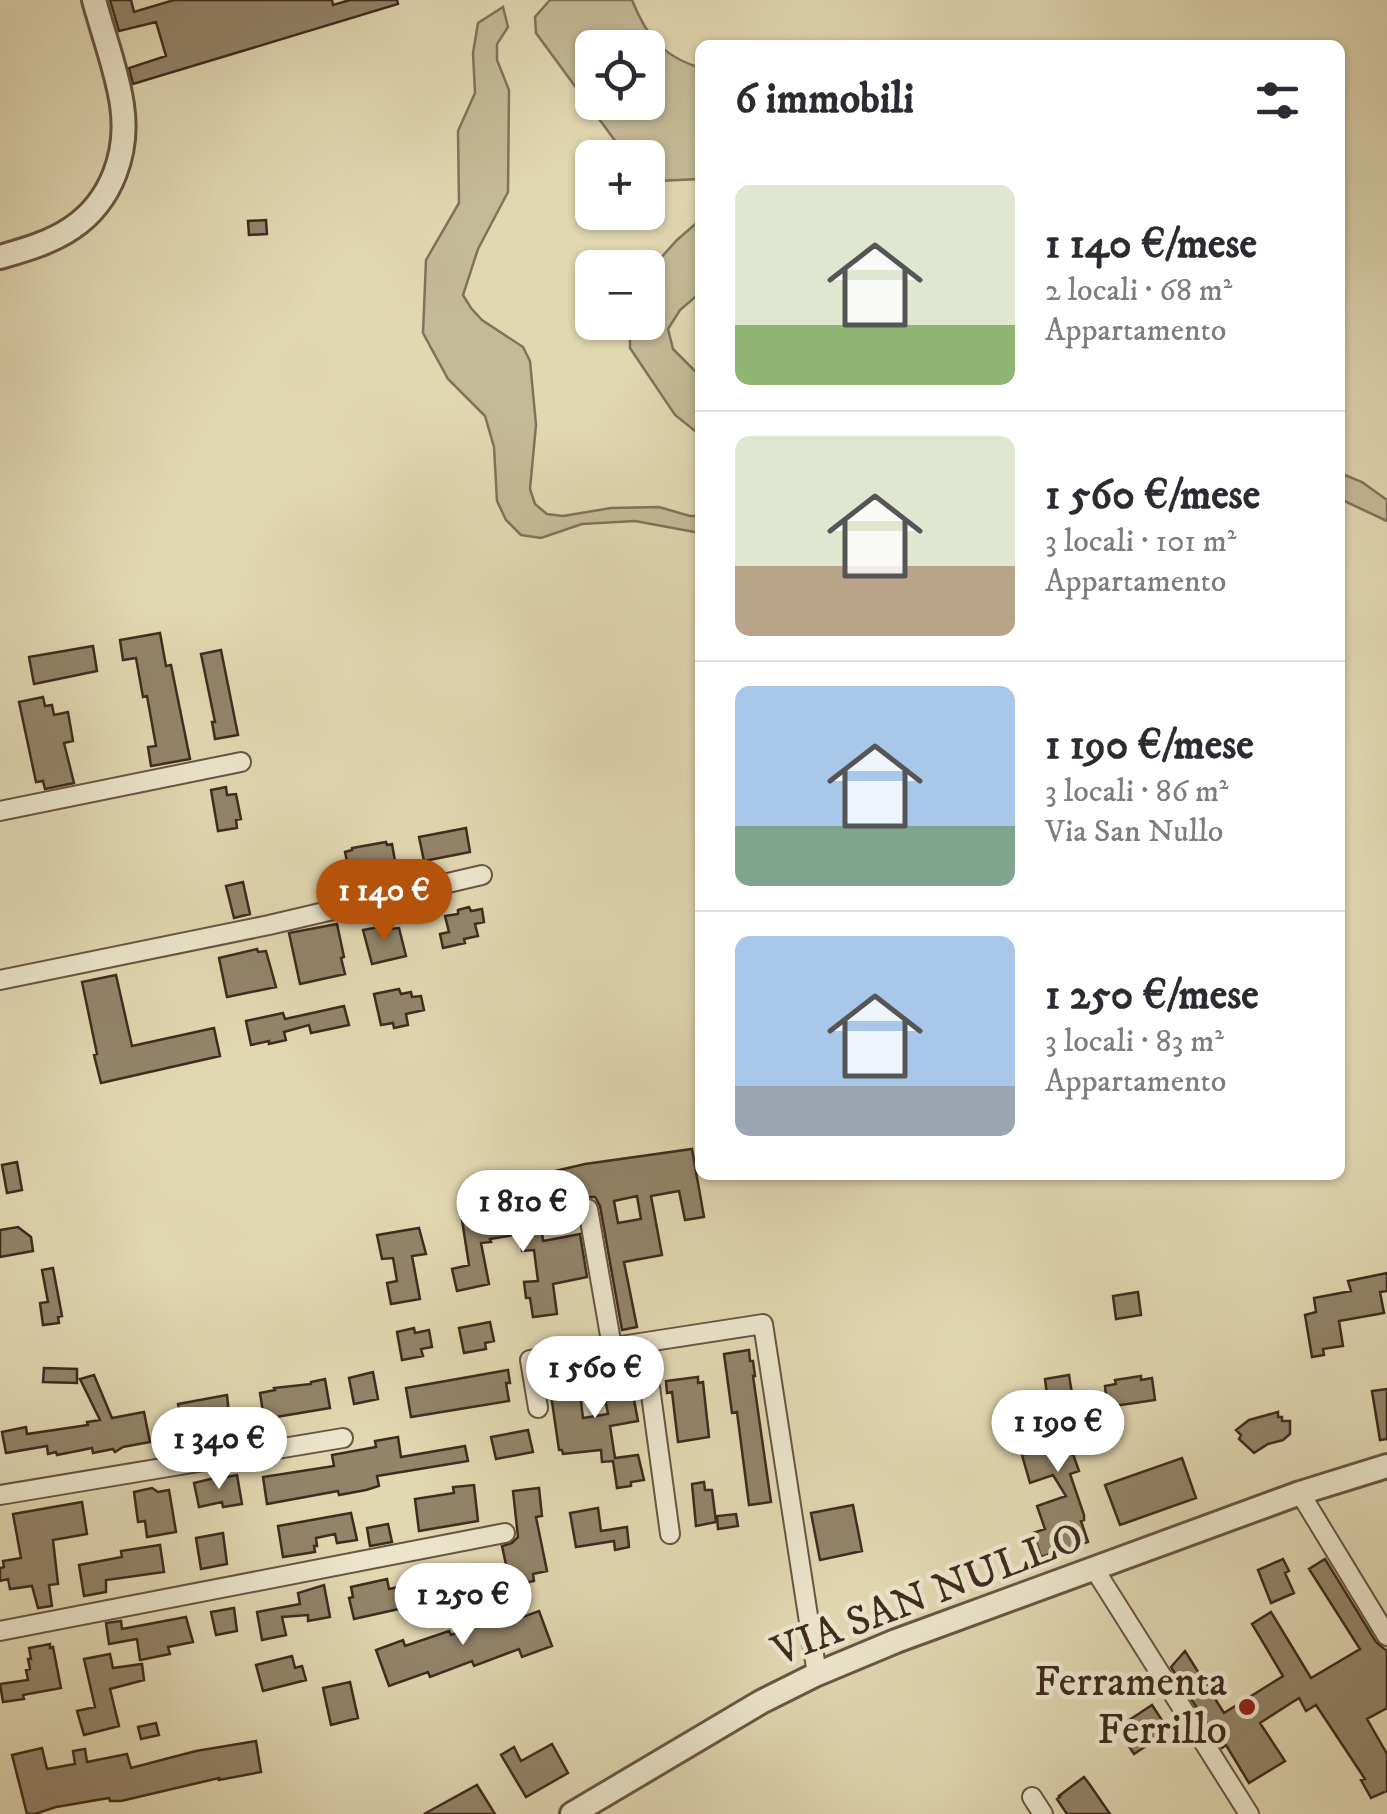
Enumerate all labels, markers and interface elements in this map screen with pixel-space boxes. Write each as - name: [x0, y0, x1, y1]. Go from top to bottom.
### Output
- map controls: [575, 30, 665, 340]
- button: locate: [575, 30, 665, 120]
- icon: filters: [1250, 73, 1305, 128]
- text: 6 immobili: [735, 74, 914, 126]
- button: +: [575, 140, 665, 230]
- text: 1 140 €/mese: [1045, 219, 1257, 271]
- icon: home: [815, 225, 935, 345]
- button: −: [575, 250, 665, 340]
- text: 2 locali · 68 m²: [1045, 271, 1232, 311]
- text: Appartamento: [1045, 311, 1226, 351]
- text: 1 560 €/mese: [1045, 470, 1260, 522]
- icon: home: [815, 476, 935, 596]
- text: 3 locali · 101 m²: [1045, 522, 1236, 562]
- text: Appartamento: [1045, 562, 1226, 602]
- text: 1 190 €/mese: [1045, 720, 1254, 772]
- icon: home: [815, 726, 935, 846]
- text: 3 locali · 86 m²: [1045, 772, 1228, 812]
- text: Via San Nullo: [1045, 812, 1223, 852]
- pin: 1 140 €: [292, 859, 476, 944]
- text: 1 140 €: [338, 871, 430, 911]
- text: 1 250 €/mese: [1045, 970, 1259, 1022]
- icon: home: [815, 976, 935, 1096]
- text: 3 locali · 83 m²: [1045, 1022, 1224, 1062]
- text: Appartamento: [1045, 1062, 1226, 1102]
- pin: 1 810 €: [431, 1170, 615, 1255]
- text: 1 810 €: [478, 1182, 568, 1222]
- pin: 1 560 €: [503, 1336, 687, 1421]
- text: 1 560 €: [548, 1348, 642, 1388]
- pin: 1 190 €: [966, 1390, 1150, 1475]
- text: 1 190 €: [1013, 1402, 1103, 1442]
- pin: 1 340 €: [127, 1407, 311, 1492]
- text: 1 340 €: [173, 1419, 265, 1459]
- street label: VIA SAN NULLO: [764, 1512, 1091, 1679]
- pin: 1 250 €: [371, 1563, 555, 1648]
- text: 1 250 €: [417, 1575, 509, 1615]
- place label: Ferramenta Ferrillo: [1034, 1657, 1227, 1757]
- marker: Ferramenta Ferrillo: [1236, 1696, 1258, 1718]

